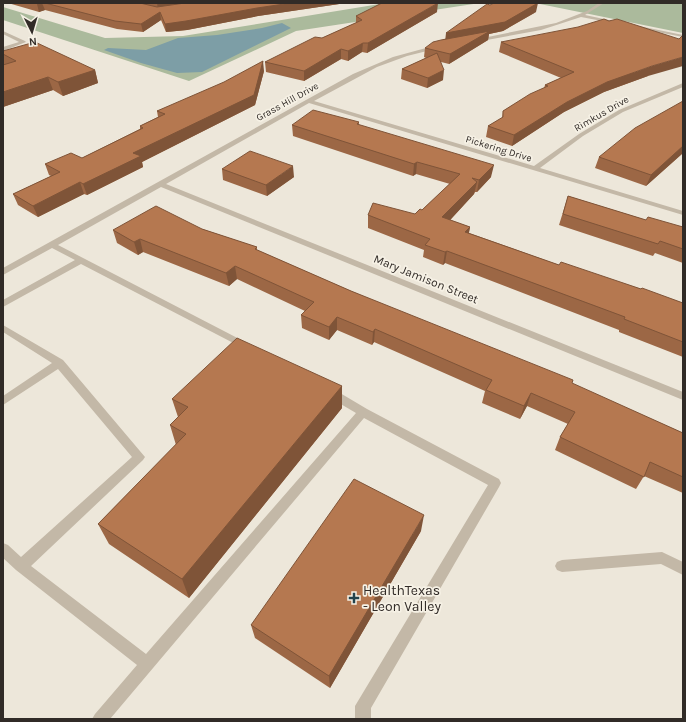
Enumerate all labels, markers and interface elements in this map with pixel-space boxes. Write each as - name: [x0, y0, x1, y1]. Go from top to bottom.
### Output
- north arrow: [12, 12, 52, 52]
- text: N: [28, 35, 37, 48]
- street label: Grass Hill Drive: [254, 80, 321, 124]
- street label: Rimkus Drive: [572, 93, 631, 134]
- street label: Pickering Drive: [464, 133, 533, 165]
- street label: Mary Jamison Street: [372, 252, 481, 307]
- place label: HealthTexas - Leon Valley: [363, 582, 442, 615]
- marker: HealthTexas - Leon Valley: [348, 592, 360, 604]

